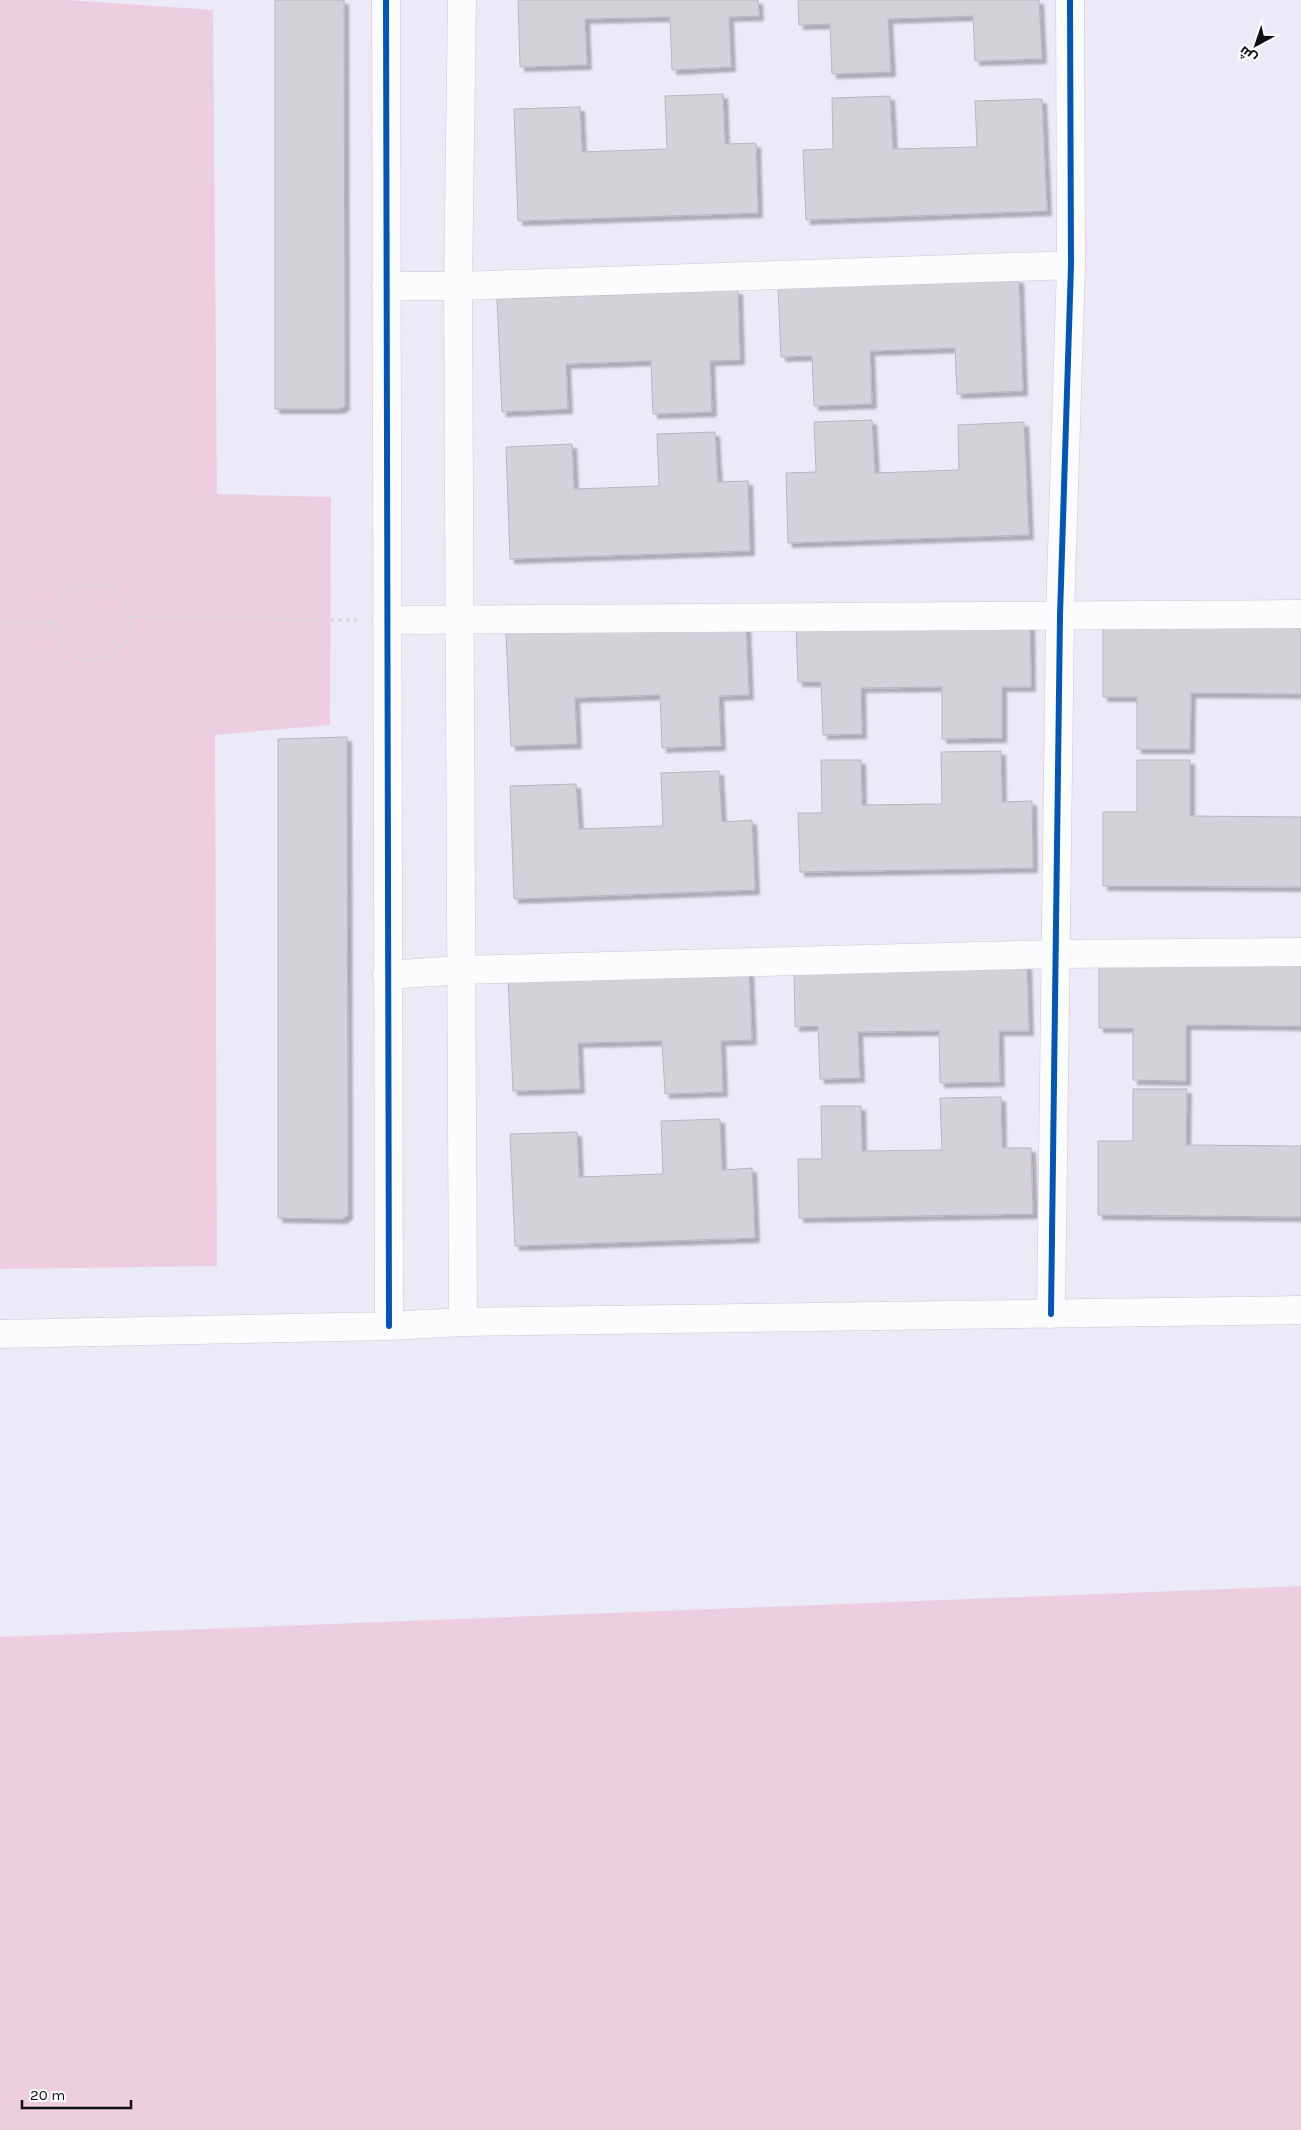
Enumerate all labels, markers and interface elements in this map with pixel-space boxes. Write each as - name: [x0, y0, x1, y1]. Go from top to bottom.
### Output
- north arrow: [1231, 20, 1281, 70]
- text: ش: [1236, 42, 1260, 67]
- scale bar: [22, 2078, 131, 2110]
- text: 20 m: [30, 2086, 65, 2104]

